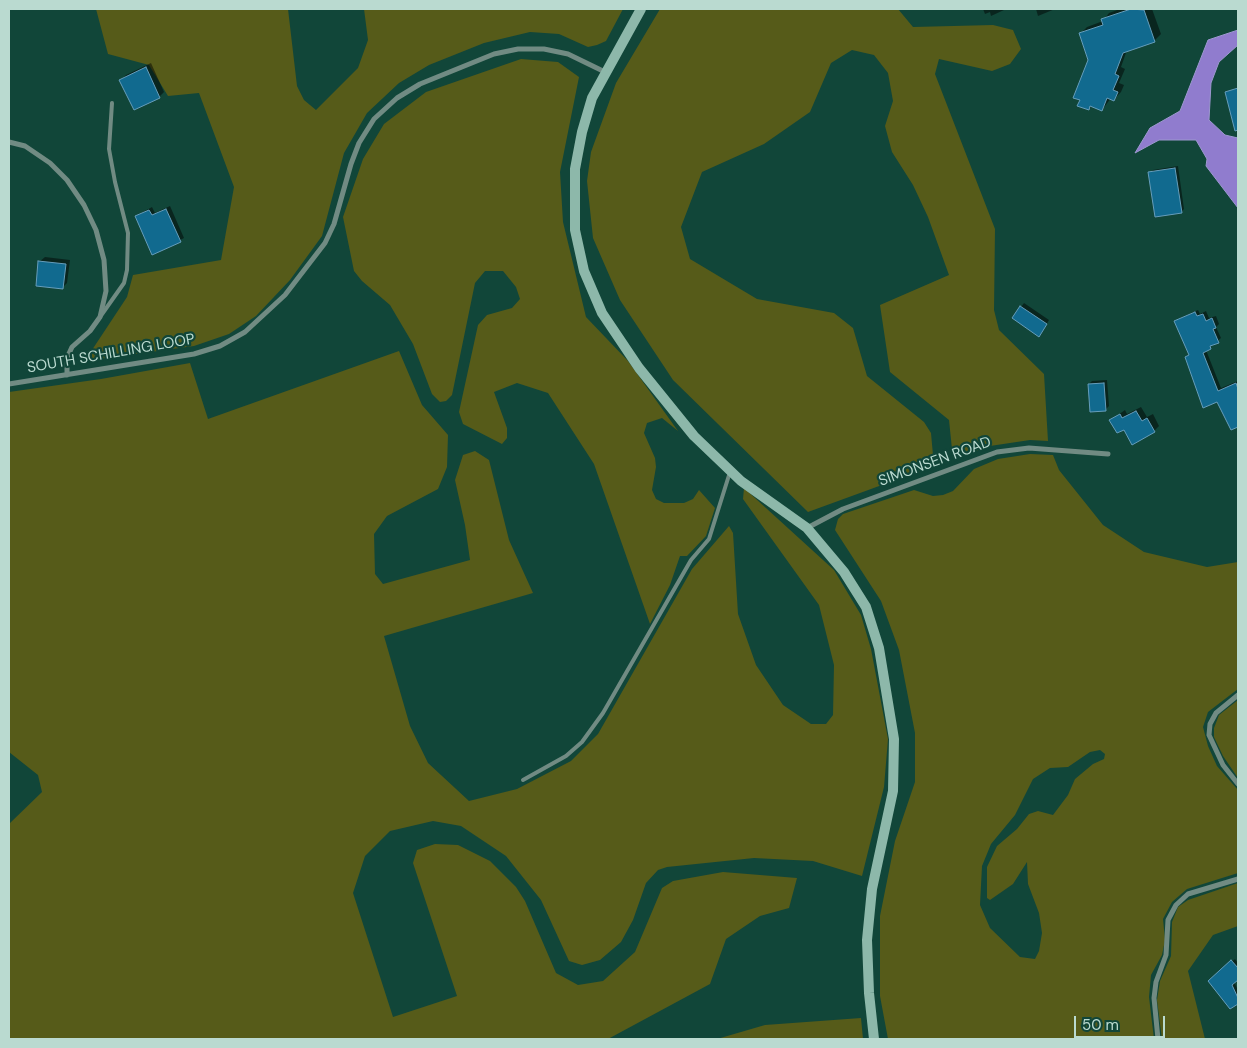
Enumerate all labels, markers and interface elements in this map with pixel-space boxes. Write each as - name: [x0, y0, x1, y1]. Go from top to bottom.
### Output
- street label: SOUTH SCHILLING LOOP: [26, 330, 196, 378]
- street label: SIMONSEN ROAD: [876, 433, 994, 491]
- scale bar: [1077, 1006, 1168, 1038]
- text: 50 m: [1082, 1015, 1119, 1035]

